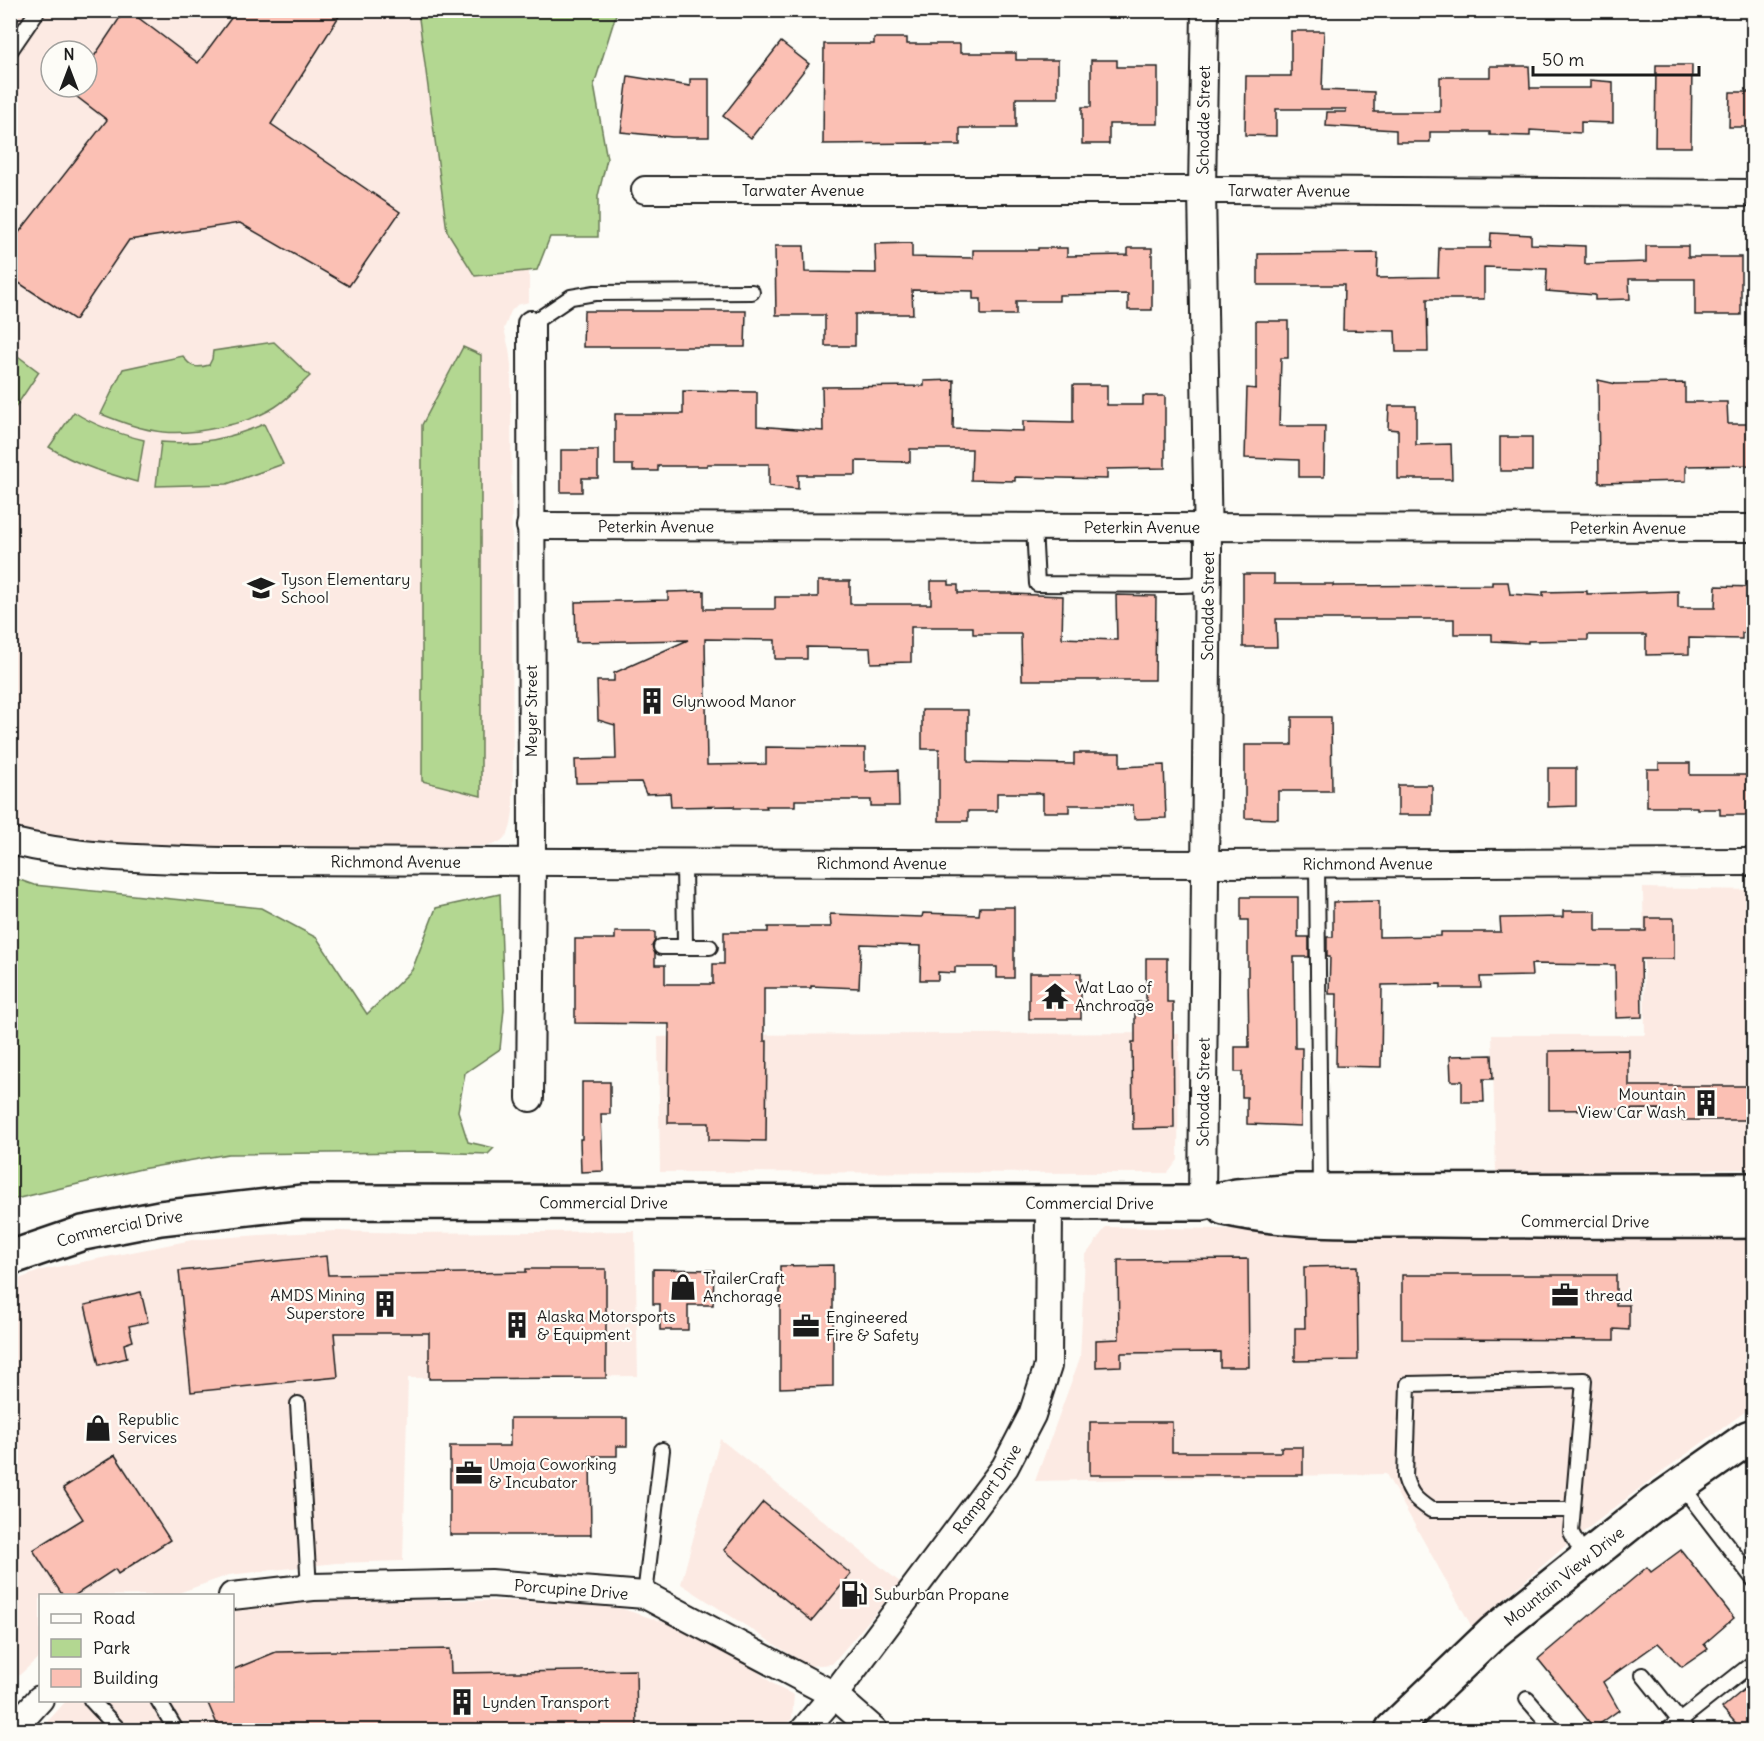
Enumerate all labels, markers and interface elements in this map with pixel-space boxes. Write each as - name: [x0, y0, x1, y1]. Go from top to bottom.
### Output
- north arrow: [39, 39, 99, 99]
- scale bar: [1533, 39, 1700, 77]
- text: N: [63, 44, 75, 64]
- text: 50 m: [1542, 48, 1584, 71]
- street label: Schodde Street: [1192, 65, 1214, 175]
- street label: Tarwater Avenue: [742, 180, 864, 200]
- street label: Tarwater Avenue: [1228, 180, 1350, 201]
- street label: Peterkin Avenue: [598, 516, 714, 536]
- street label: Peterkin Avenue: [1084, 517, 1200, 537]
- street label: Peterkin Avenue: [1570, 518, 1686, 538]
- street label: Schodde Street: [1197, 551, 1218, 661]
- place label: Tyson Elementary School: [281, 569, 410, 607]
- school or university icon: Tyson Elementary School: [246, 573, 276, 603]
- street label: Meyer Street: [521, 664, 541, 757]
- building icon: Glynwood Manor: [637, 686, 667, 716]
- place label: Glynwood Manor: [672, 691, 796, 711]
- street label: Richmond Avenue: [330, 851, 461, 872]
- street label: Richmond Avenue: [816, 853, 947, 873]
- street label: Richmond Avenue: [1302, 853, 1433, 874]
- place label: Wat Lao of Anchroage: [1075, 977, 1154, 1015]
- temple icon: Wat Lao of Anchroage: [1040, 981, 1070, 1011]
- street label: Schodde Street: [1193, 1037, 1214, 1147]
- place label: Mountain View Car Wash: [1578, 1084, 1686, 1122]
- building icon: Mountain View Car Wash: [1691, 1088, 1721, 1118]
- street label: Commercial Drive: [539, 1192, 668, 1212]
- street label: Commercial Drive: [1025, 1193, 1154, 1213]
- street label: Commercial Drive: [54, 1206, 184, 1251]
- street label: Commercial Drive: [1521, 1211, 1649, 1231]
- place label: TrailerCraft Anchorage: [703, 1268, 785, 1306]
- shop icon: TrailerCraft Anchorage: [668, 1272, 698, 1302]
- office icon: thread: [1550, 1280, 1580, 1310]
- place label: AMDS Mining Superstore: [270, 1285, 365, 1323]
- place label: thread: [1585, 1285, 1633, 1305]
- building icon: AMDS Mining Superstore: [370, 1289, 400, 1319]
- place label: Alaska Motorsports & Equipment: [537, 1306, 676, 1344]
- place label: Engineered Fire & Safety: [826, 1307, 919, 1345]
- building icon: Alaska Motorsports & Equipment: [502, 1310, 532, 1340]
- office icon: Engineered Fire & Safety: [791, 1311, 821, 1341]
- place label: Republic Services: [118, 1409, 179, 1447]
- shop icon: Republic Services: [83, 1413, 113, 1443]
- street label: Rampart Drive: [949, 1441, 1025, 1538]
- place label: Umoja Coworking & Incubator: [489, 1454, 617, 1492]
- office icon: Umoja Coworking & Incubator: [454, 1458, 484, 1488]
- street label: Mountain View Drive: [1500, 1522, 1628, 1630]
- street label: Porcupine Drive: [513, 1575, 629, 1604]
- fuel station icon: Suburban Propane: [839, 1579, 869, 1609]
- place label: Suburban Propane: [874, 1584, 1009, 1604]
- legend: [39, 1594, 234, 1702]
- text: Road: [93, 1606, 136, 1629]
- text: Park: [93, 1636, 130, 1659]
- text: Building: [93, 1666, 158, 1689]
- building icon: Lynden Transport: [447, 1687, 477, 1717]
- place label: Lynden Transport: [482, 1692, 610, 1712]

